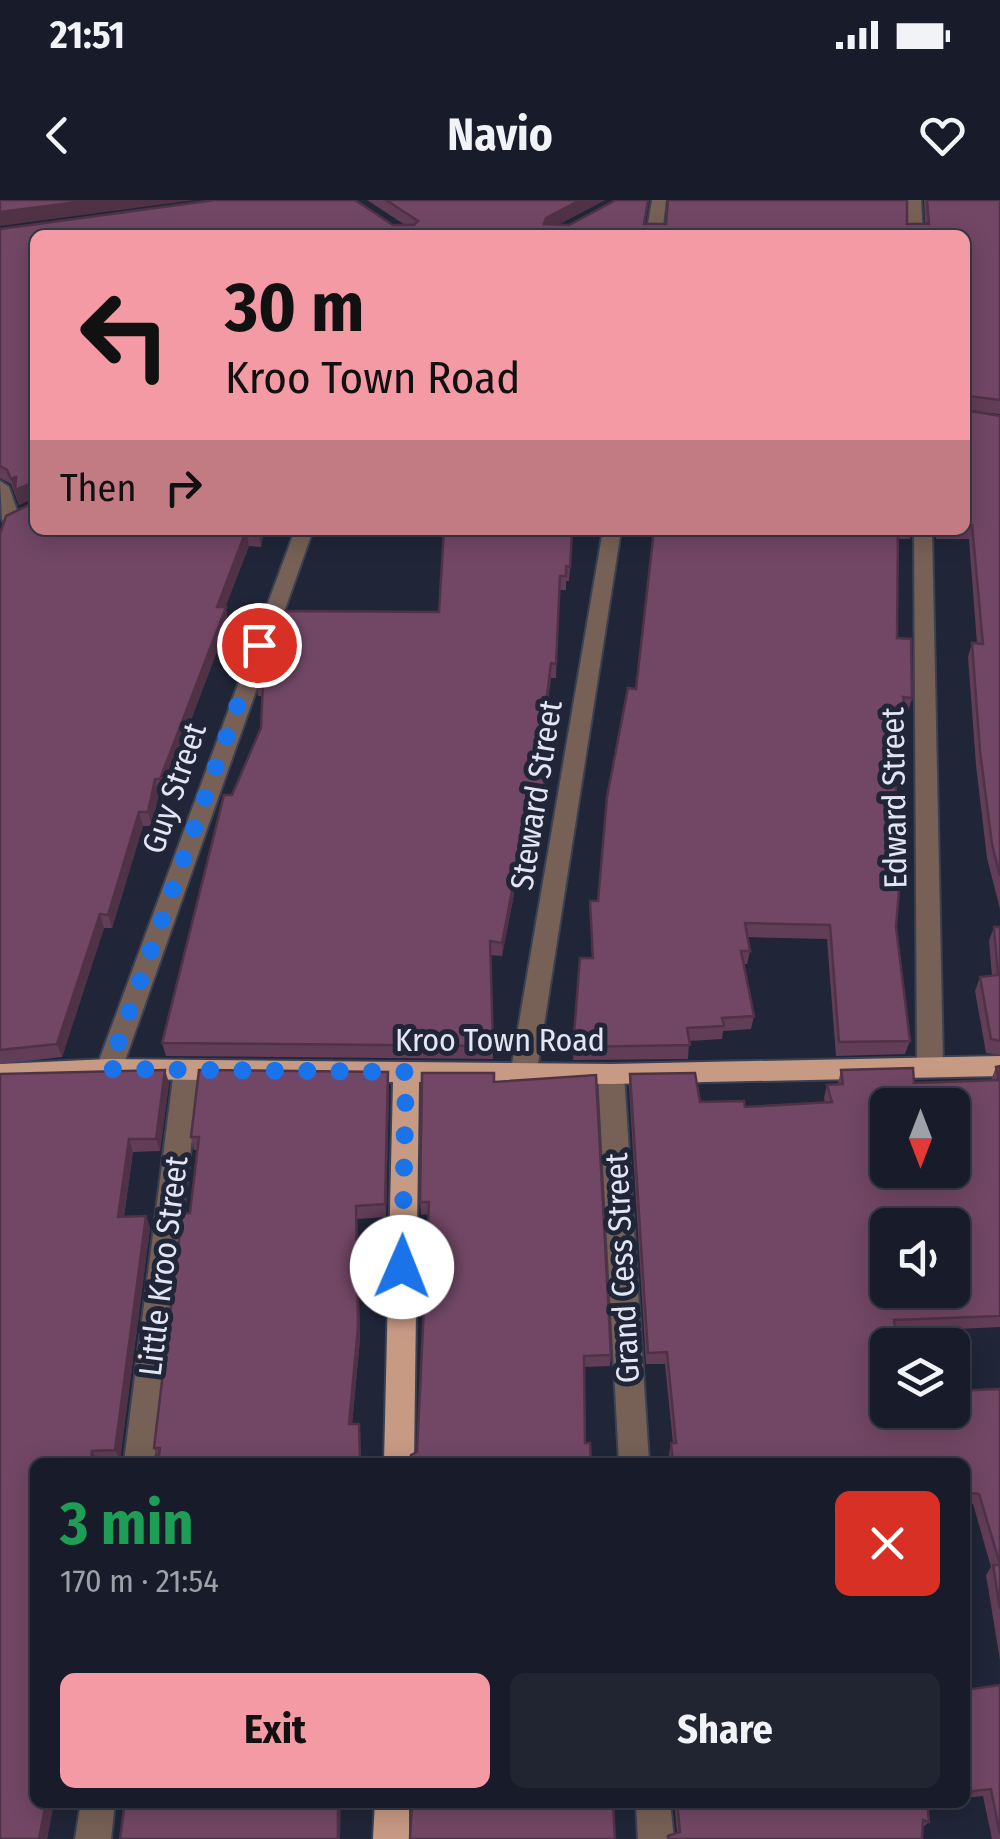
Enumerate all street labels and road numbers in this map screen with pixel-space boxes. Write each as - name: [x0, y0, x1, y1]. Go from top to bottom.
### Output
- street label: Steward Street: [502, 697, 570, 893]
- street label: Edward Street: [873, 706, 915, 889]
- street label: Guy Street: [134, 717, 214, 858]
- street label: Kroo Town Road: [395, 1021, 605, 1059]
- street label: Grand Cess Street: [597, 1151, 647, 1384]
- street label: Little Kroo Street: [131, 1153, 195, 1378]

